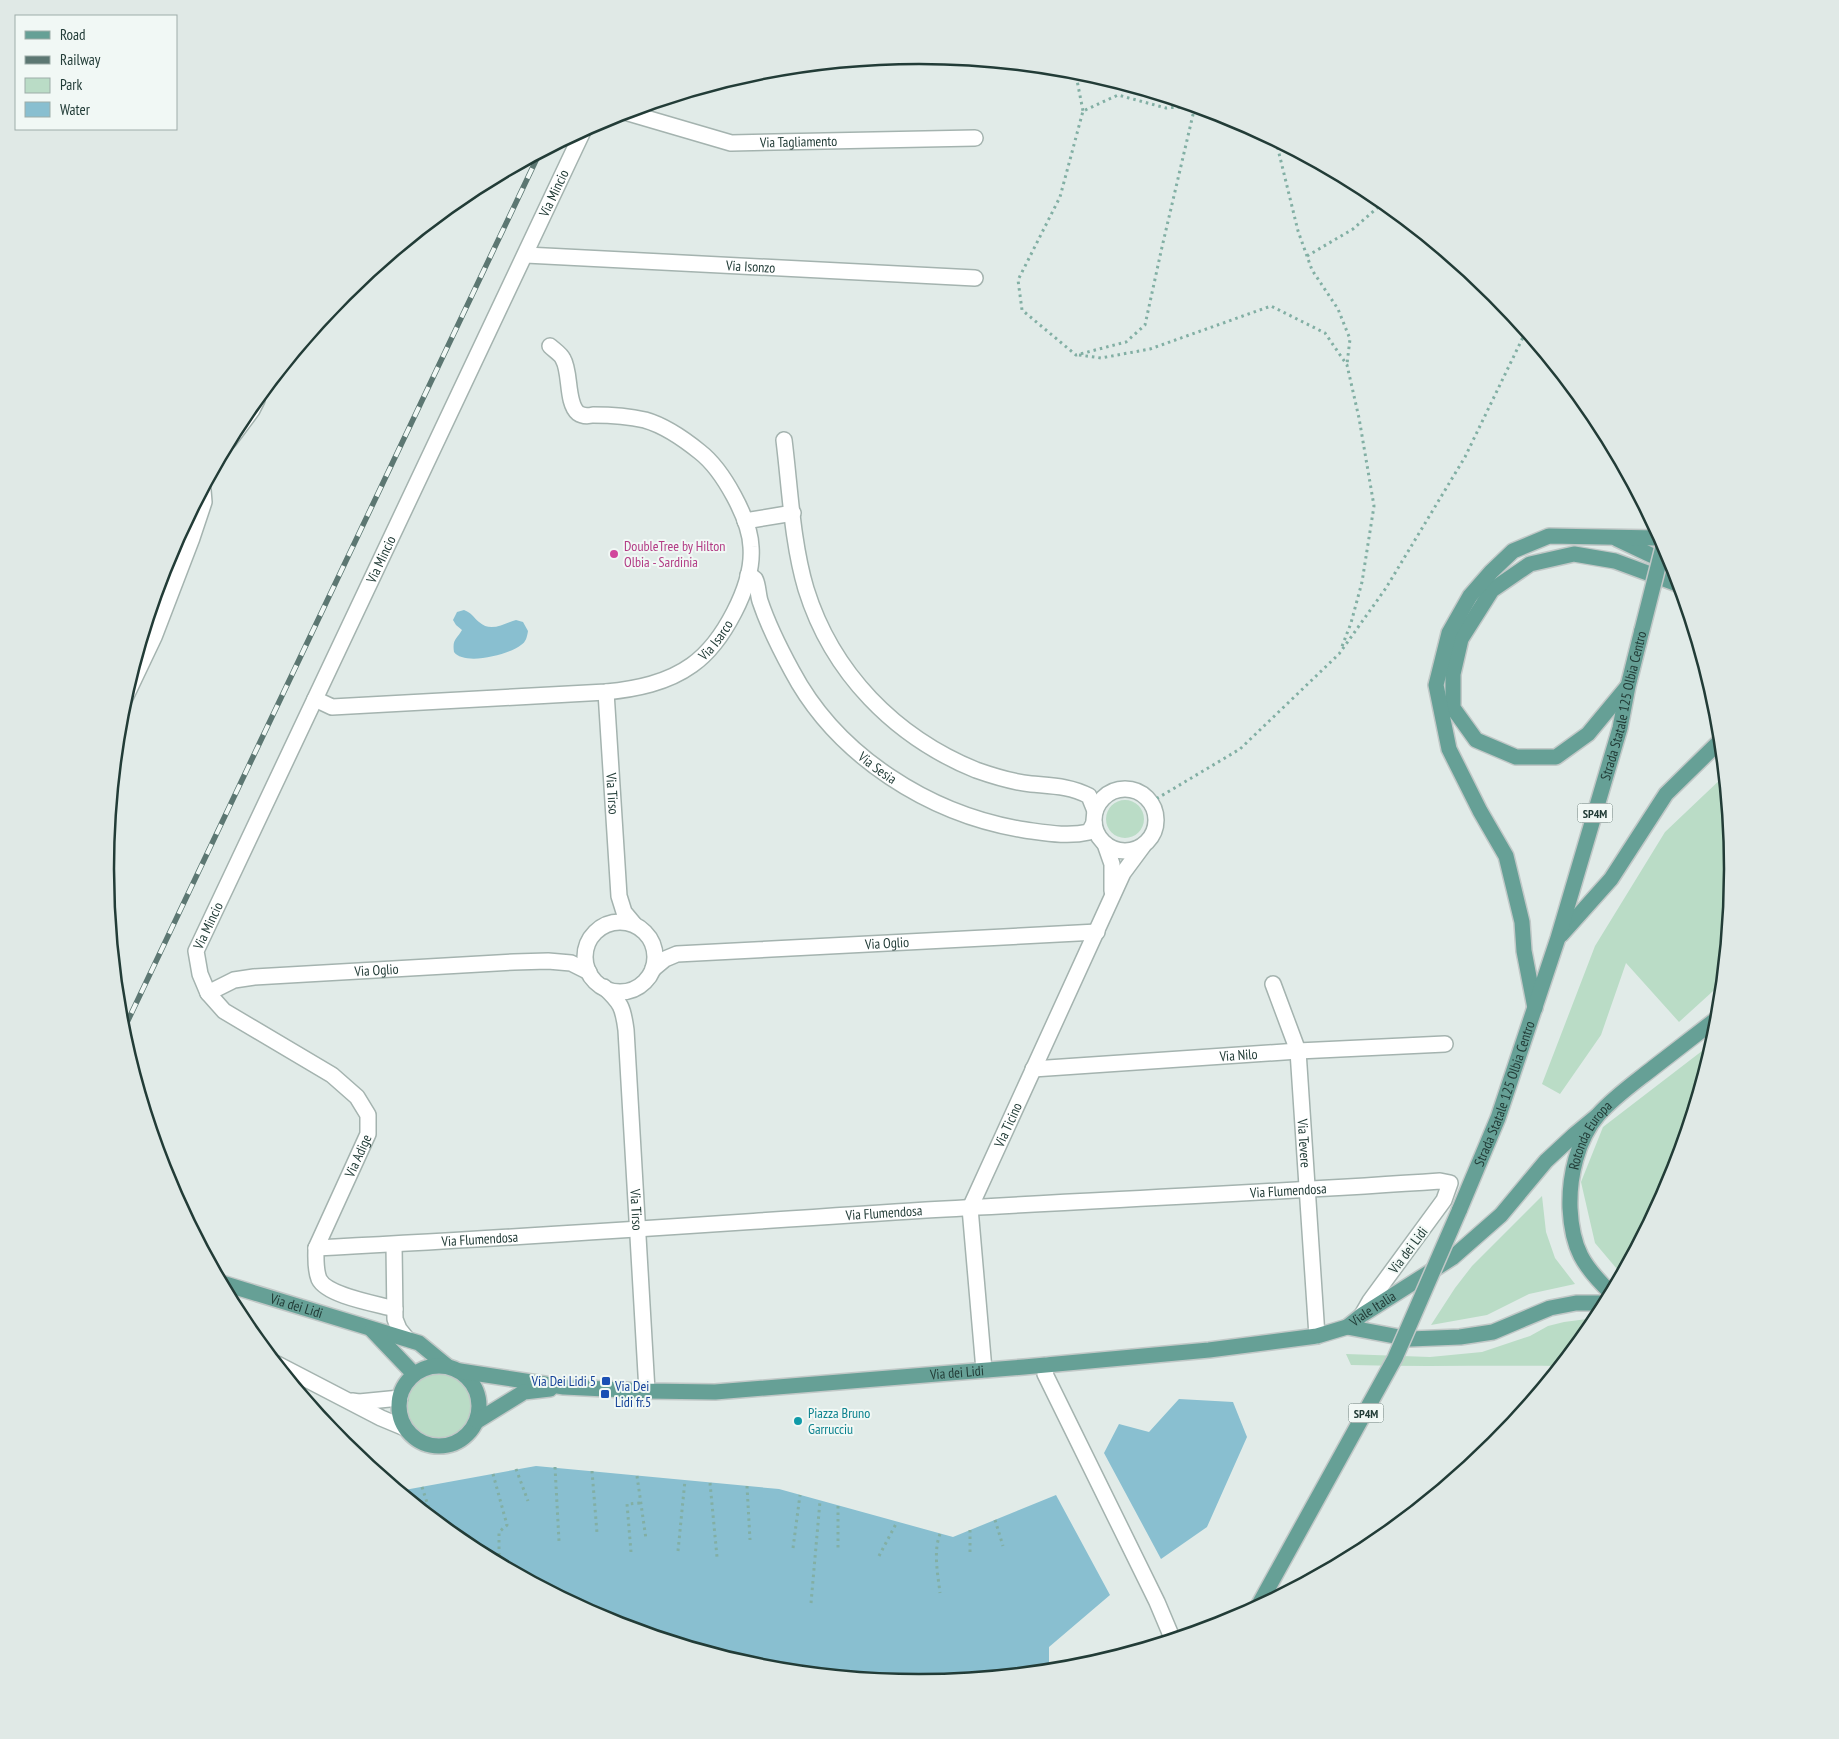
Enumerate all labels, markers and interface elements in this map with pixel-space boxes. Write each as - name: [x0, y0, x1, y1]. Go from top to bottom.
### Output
- legend: [15, 15, 178, 130]
- text: Road: [60, 25, 86, 44]
- text: Railway: [60, 50, 101, 69]
- text: Park: [60, 75, 82, 94]
- text: Water: [60, 100, 91, 119]
- street label: Via Tagliamento: [759, 132, 837, 151]
- street label: Via Mincio: [534, 167, 573, 221]
- street label: Via Isonzo: [725, 256, 776, 277]
- street label: Via Mincio: [362, 533, 400, 587]
- place label: DoubleTree by Hilton Olbia - Sardinia: [624, 537, 725, 571]
- marker: DoubleTree by Hilton Olbia - Sardinia: [608, 548, 620, 560]
- street label: Via Isarco: [694, 617, 737, 665]
- street label: Strada Statale 125 Olbia Centro: [1596, 629, 1650, 782]
- street label: Via Sesia: [854, 747, 900, 788]
- street label: Via Tirso: [602, 771, 623, 815]
- road number: SP4M: [1578, 804, 1612, 822]
- street label: Via Mincio: [189, 899, 227, 953]
- street label: Via Oglio: [864, 933, 910, 953]
- street label: Via Oglio: [353, 960, 399, 980]
- street label: Strada Statale 125 Olbia Centro: [1470, 1019, 1539, 1169]
- street label: Via Nilo: [1218, 1045, 1258, 1065]
- street label: Rotonda Europa: [1565, 1097, 1616, 1171]
- street label: Via Ticino: [990, 1100, 1026, 1151]
- street label: Via Tevere: [1293, 1117, 1315, 1169]
- street label: Via Adige: [340, 1131, 376, 1181]
- street label: Via Flumendosa: [1248, 1179, 1327, 1202]
- street label: Via Tirso: [626, 1187, 647, 1231]
- street label: Via Flumendosa: [844, 1201, 923, 1224]
- street label: Via dei Lidi: [1384, 1223, 1431, 1278]
- street label: Via Flumendosa: [440, 1228, 519, 1250]
- street label: Viale Italia: [1345, 1287, 1399, 1331]
- street label: Via dei Lidi: [267, 1289, 325, 1322]
- street label: Via dei Lidi: [928, 1361, 984, 1384]
- place label: Via Dei Lidi 5: [531, 1372, 596, 1390]
- marker: Via Dei Lidi 5: [600, 1375, 612, 1387]
- place label: Via Dei Lidi fr.5: [614, 1377, 651, 1411]
- marker: Via Dei Lidi fr.5: [599, 1388, 611, 1400]
- place label: Piazza Bruno Garrucciu: [808, 1404, 870, 1438]
- road number: SP4M: [1348, 1404, 1384, 1422]
- marker: Piazza Bruno Garrucciu: [792, 1415, 804, 1427]

